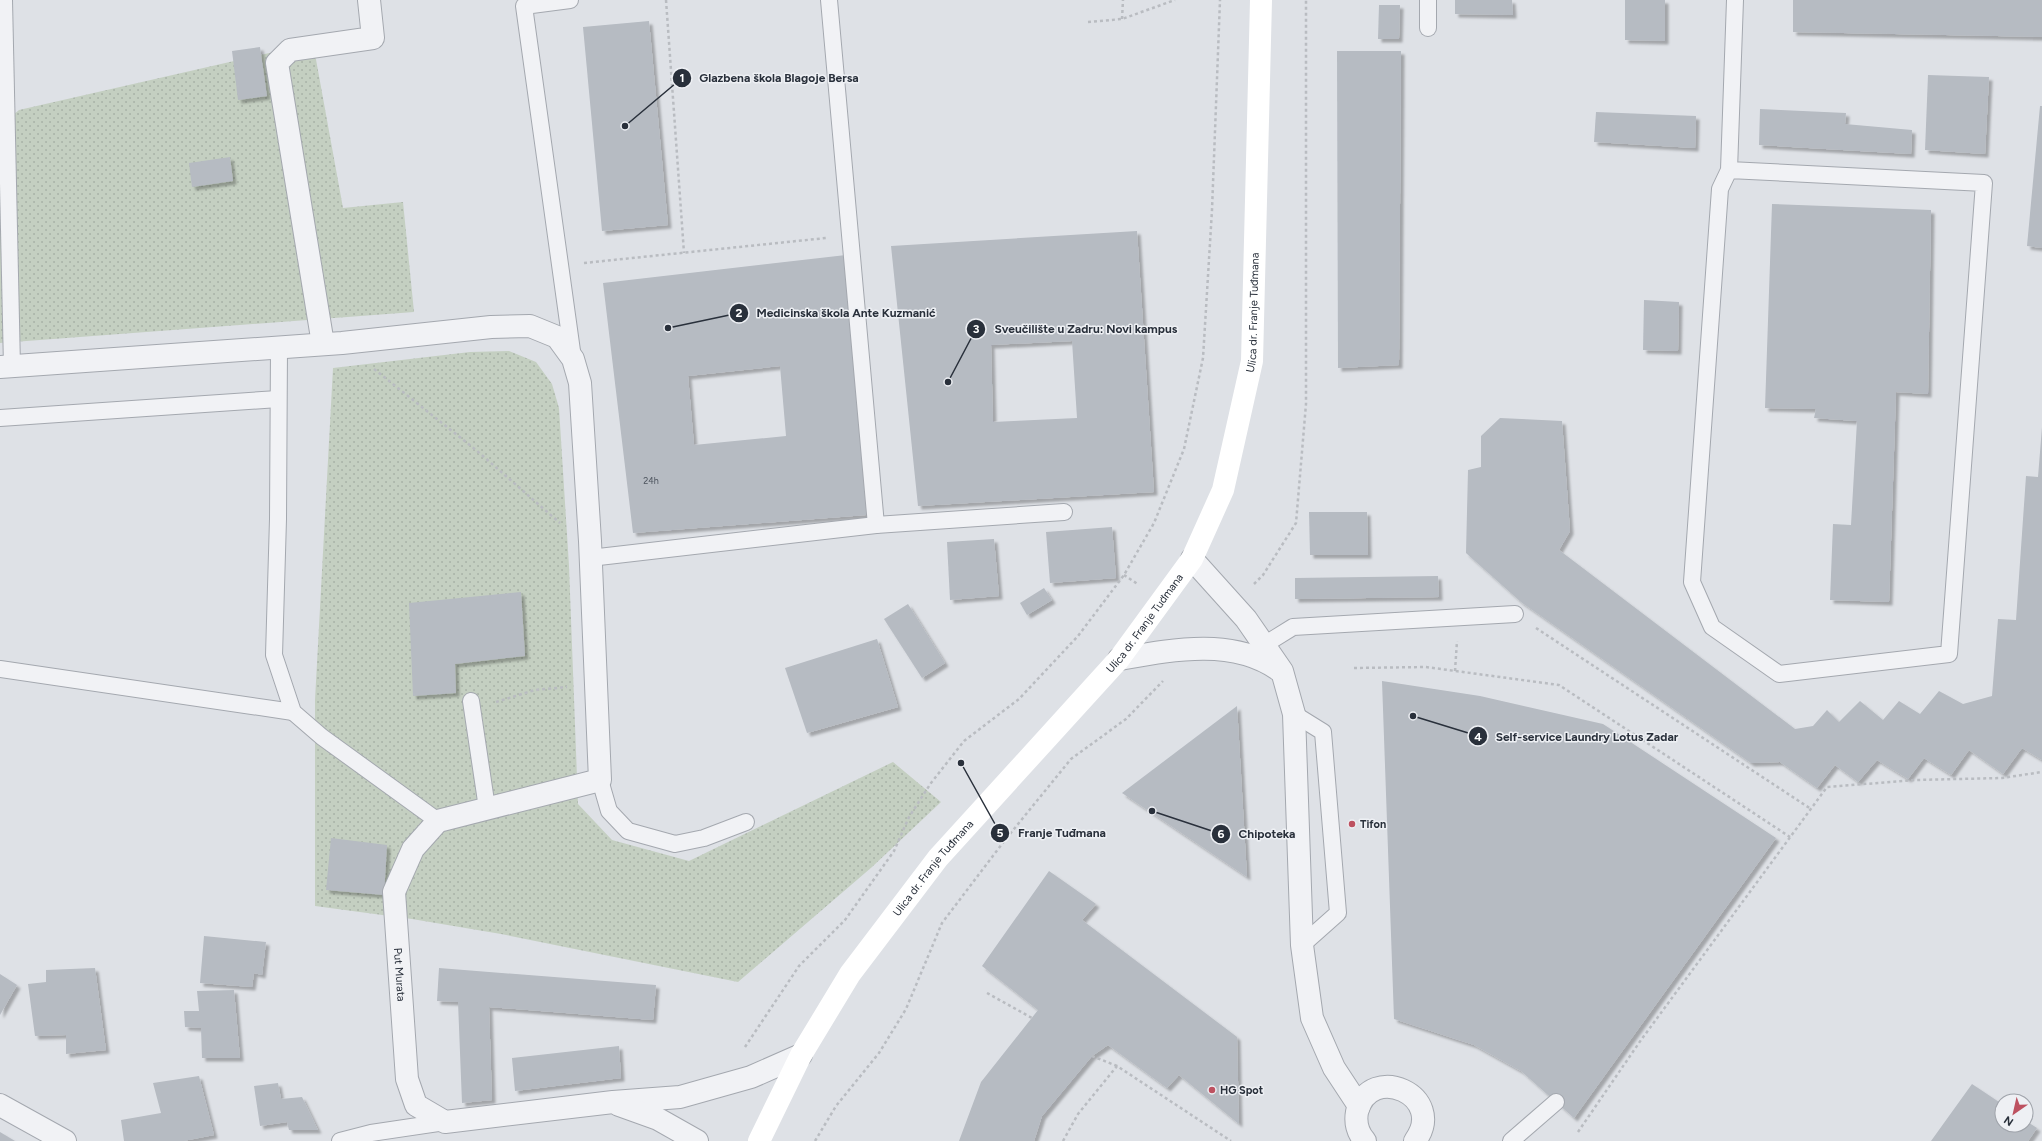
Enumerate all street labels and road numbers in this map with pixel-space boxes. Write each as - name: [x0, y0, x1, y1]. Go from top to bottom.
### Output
- street label: Ulica dr. Franje Tuđmana: [1243, 252, 1261, 374]
- street label: Ulica dr. Franje Tuđmana: [1103, 571, 1186, 675]
- street label: Ulica dr. Franje Tuđmana: [890, 817, 976, 919]
- street label: Put Murata: [391, 947, 408, 1002]

